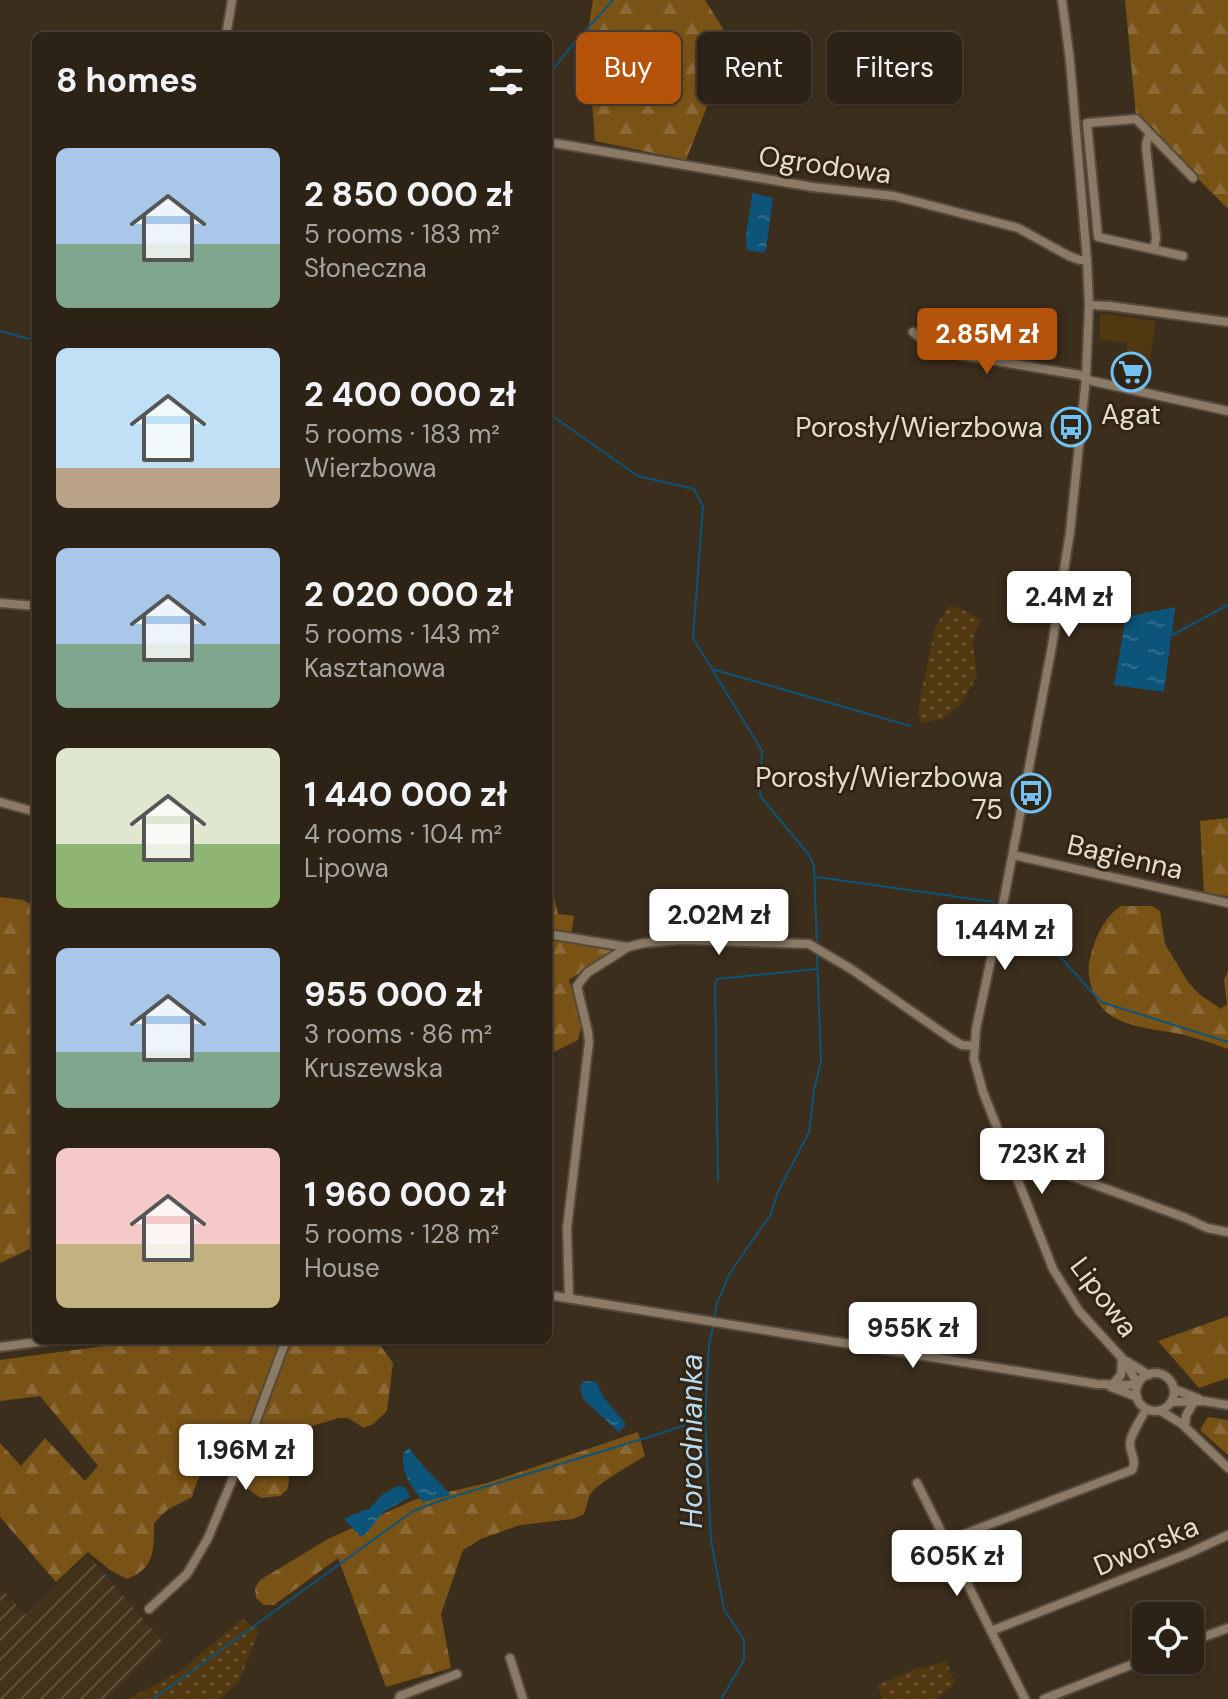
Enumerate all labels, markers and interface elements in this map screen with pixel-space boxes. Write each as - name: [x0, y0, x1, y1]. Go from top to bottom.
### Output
- chip: Buy: [576, 32, 681, 104]
- chip: Rent: [697, 32, 811, 104]
- chip: Filters: [827, 32, 962, 104]
- text: 8 homes: [56, 58, 198, 103]
- icon: filters: [484, 58, 528, 102]
- street label: Ogrodowa: [756, 137, 894, 193]
- text: 2 850 000 zł: [304, 172, 513, 217]
- icon: home: [120, 180, 216, 276]
- text: 5 rooms · 183 m²: [304, 217, 500, 251]
- text: Słoneczna: [304, 251, 427, 285]
- pin: 2.85M zł: [904, 308, 1070, 376]
- text: 2.85M zł: [935, 317, 1039, 351]
- supermarket icon: Agat: [1110, 351, 1152, 393]
- text: 2 400 000 zł: [304, 372, 516, 417]
- icon: home: [120, 380, 216, 476]
- place label: Agat: [1101, 396, 1161, 433]
- bus stop icon: Porosły/Wierzbowa: [1050, 406, 1092, 448]
- place label: Porosły/Wierzbowa: [795, 409, 1043, 446]
- text: 5 rooms · 183 m²: [304, 417, 500, 451]
- text: Wierzbowa: [304, 451, 436, 485]
- pin: 2.4M zł: [995, 571, 1143, 639]
- text: 2 020 000 zł: [304, 572, 513, 617]
- icon: home: [120, 580, 216, 676]
- text: 2.4M zł: [1025, 580, 1113, 614]
- text: 5 rooms · 143 m²: [304, 617, 500, 651]
- text: Kasztanowa: [304, 651, 445, 685]
- place label: Porosły/Wierzbowa 75: [755, 759, 1003, 828]
- text: 1 440 000 zł: [304, 772, 507, 817]
- bus stop icon: Porosły/Wierzbowa 75: [1010, 772, 1052, 814]
- icon: home: [120, 780, 216, 876]
- text: 4 rooms · 104 m²: [304, 817, 502, 851]
- street label: Bagienna: [1063, 826, 1187, 888]
- text: Lipowa: [304, 851, 389, 885]
- pin: 2.02M zł: [636, 889, 802, 957]
- text: 2.02M zł: [667, 898, 771, 932]
- pin: 1.44M zł: [922, 904, 1088, 972]
- text: 1.44M zł: [955, 913, 1055, 947]
- text: 955 000 zł: [304, 972, 482, 1017]
- icon: home: [120, 980, 216, 1076]
- text: 3 rooms · 86 m²: [304, 1017, 492, 1051]
- text: Kruszewska: [304, 1051, 443, 1085]
- pin: 723K zł: [968, 1128, 1116, 1196]
- text: 723K zł: [998, 1137, 1086, 1171]
- text: 1 960 000 zł: [304, 1172, 506, 1217]
- icon: home: [120, 1180, 216, 1276]
- text: 5 rooms · 128 m²: [304, 1217, 499, 1251]
- street label: Lipowa: [1062, 1249, 1146, 1345]
- text: House: [304, 1251, 380, 1285]
- pin: 955K zł: [839, 1302, 987, 1370]
- text: 955K zł: [867, 1311, 959, 1345]
- water label: Horodnianka: [672, 1354, 711, 1528]
- pin: 1.96M zł: [163, 1424, 329, 1492]
- text: 1.96M zł: [197, 1433, 295, 1467]
- street label: Dworska: [1088, 1507, 1204, 1585]
- pin: 605K zł: [883, 1530, 1031, 1598]
- text: 605K zł: [910, 1539, 1004, 1573]
- map controls: [1132, 1602, 1204, 1674]
- button: locate: [1132, 1602, 1204, 1674]

